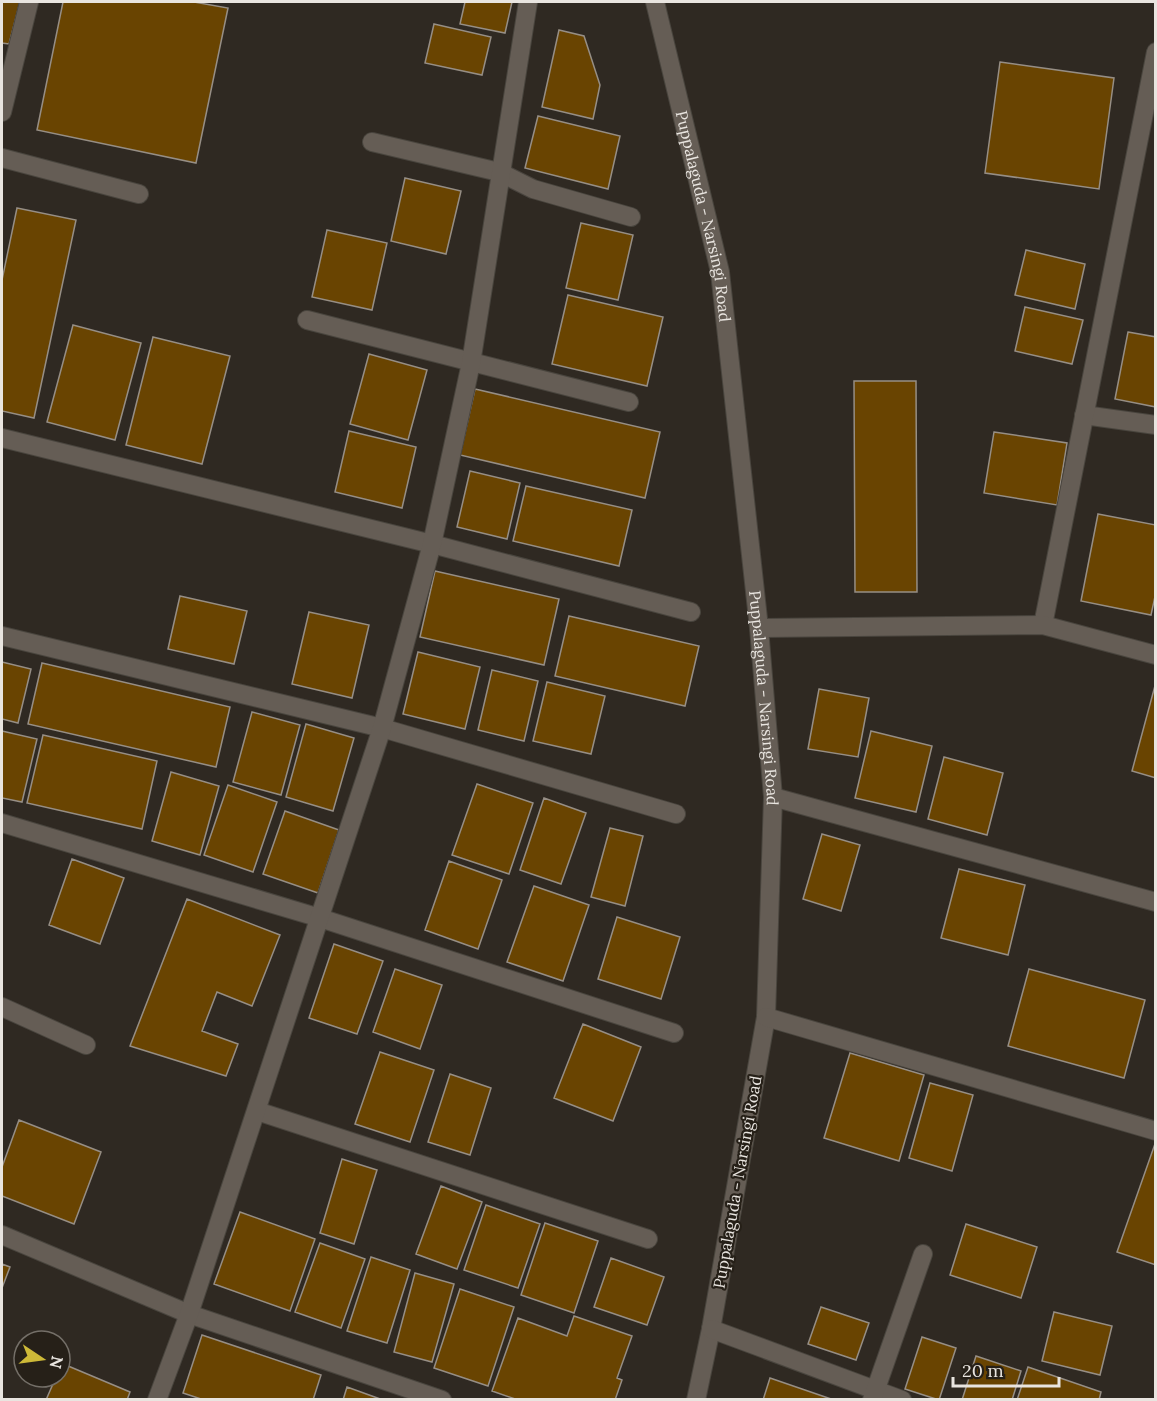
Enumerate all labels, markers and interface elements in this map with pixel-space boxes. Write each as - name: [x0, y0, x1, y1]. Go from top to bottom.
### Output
- street label: Puppalaguda - Narsingi Road: [672, 109, 735, 323]
- street label: Puppalaguda - Narsingi Road: [745, 589, 783, 806]
- street label: Puppalaguda - Narsingi Road: [708, 1074, 766, 1290]
- north arrow: [12, 1329, 72, 1389]
- scale bar: [953, 1350, 1060, 1388]
- text: N: [45, 1354, 68, 1371]
- text: 20 m: [962, 1359, 1004, 1382]

